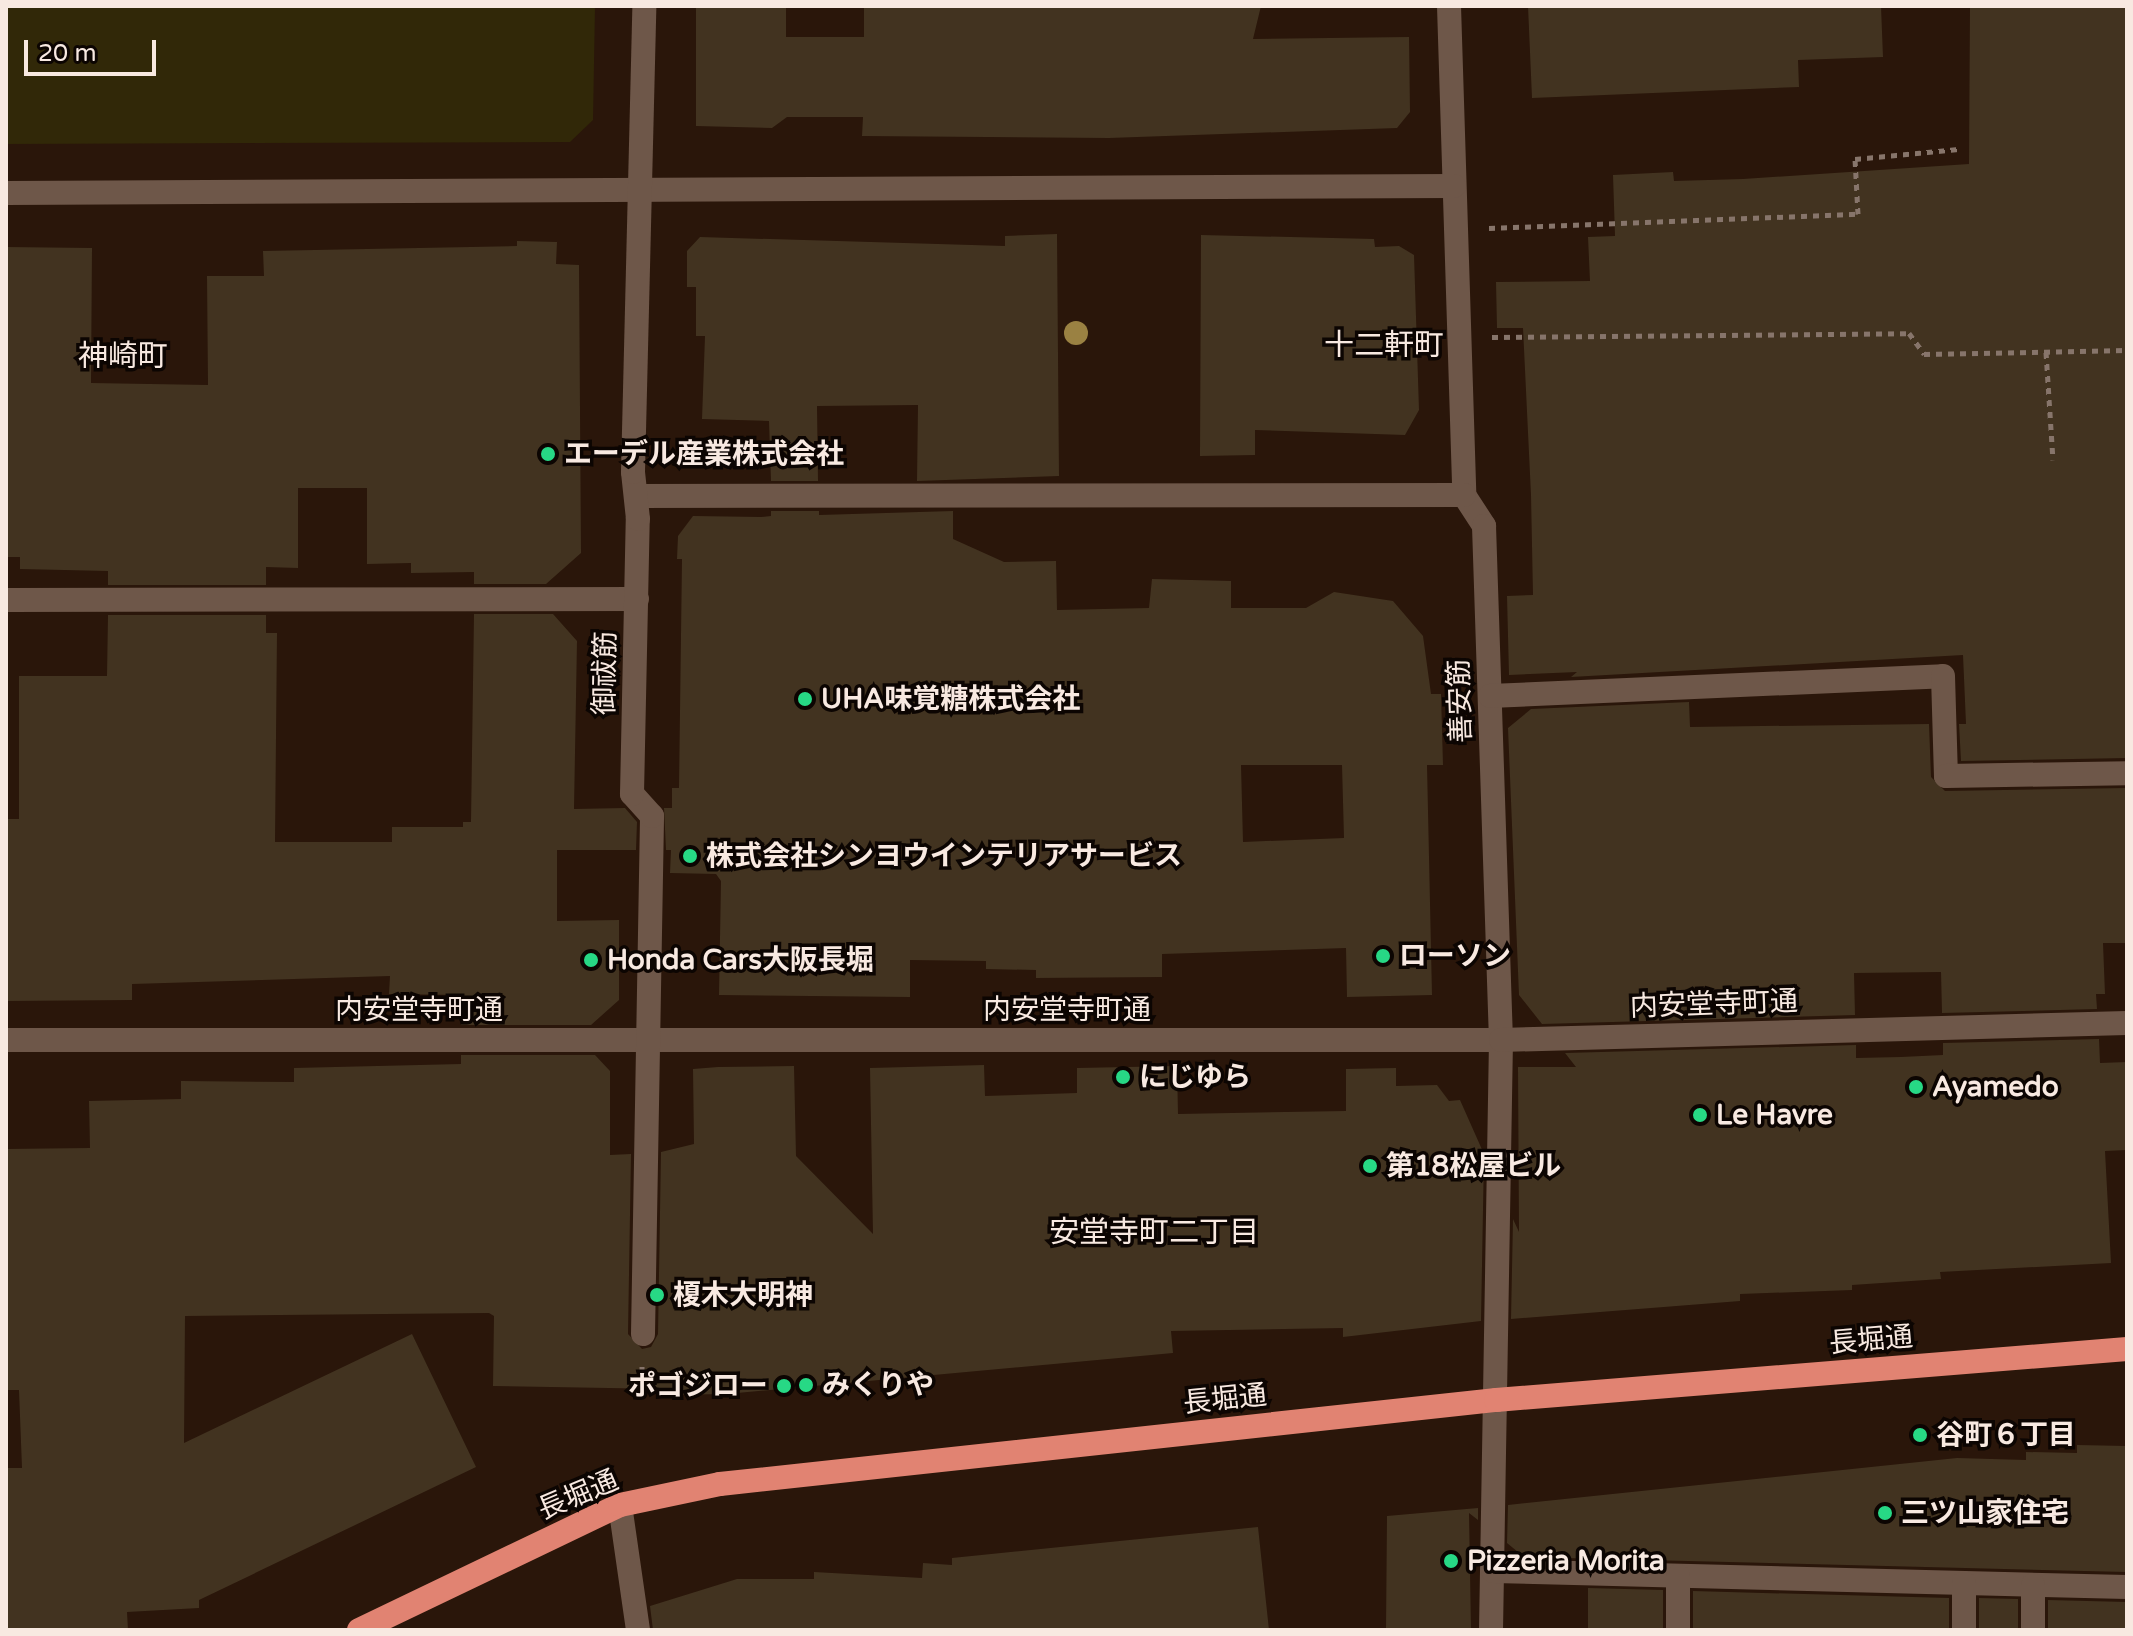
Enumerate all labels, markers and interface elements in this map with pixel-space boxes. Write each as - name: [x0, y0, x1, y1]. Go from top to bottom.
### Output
- scale bar: [28, 24, 160, 74]
- text: 20 m: [38, 39, 96, 68]
- district label: 十二軒町: [1324, 328, 1444, 364]
- district label: 神崎町: [78, 339, 168, 375]
- place label: エーデル産業株式会社: [564, 437, 844, 471]
- marker: エーデル産業株式会社: [539, 445, 557, 463]
- street label: 御祓筋: [587, 631, 623, 715]
- street label: 善安筋: [1442, 658, 1478, 744]
- place label: UHA味覚糖株式会社: [821, 682, 1080, 716]
- marker: UHA味覚糖株式会社: [796, 690, 814, 708]
- place label: 株式会社シンヨウインテリアサービス: [706, 839, 1182, 873]
- marker: 株式会社シンヨウインテリアサービス: [681, 847, 699, 865]
- place label: ローソン: [1399, 939, 1511, 973]
- place label: Honda Cars大阪長堀: [607, 943, 874, 977]
- marker: ローソン: [1374, 947, 1392, 965]
- marker: Honda Cars大阪長堀: [582, 951, 600, 969]
- street label: 内安堂寺町通: [1629, 984, 1799, 1024]
- street label: 内安堂寺町通: [335, 993, 503, 1027]
- street label: 内安堂寺町通: [983, 993, 1151, 1027]
- place label: にじゆら: [1139, 1060, 1251, 1094]
- marker: にじゆら: [1114, 1068, 1132, 1086]
- place label: Ayamedo: [1932, 1070, 2059, 1104]
- marker: Ayamedo: [1907, 1078, 1925, 1096]
- place label: Le Havre: [1716, 1098, 1833, 1132]
- marker: Le Havre: [1691, 1106, 1709, 1124]
- place label: 第18松屋ビル: [1386, 1149, 1561, 1183]
- marker: 第18松屋ビル: [1361, 1157, 1379, 1175]
- district label: 安堂寺町二丁目: [1049, 1215, 1259, 1251]
- place label: 榎木大明神: [673, 1278, 813, 1312]
- marker: 榎木大明神: [648, 1286, 666, 1304]
- street label: 長堀通: [1828, 1320, 1914, 1360]
- place label: みくりや: [822, 1368, 934, 1402]
- place label: ポゴジロー: [628, 1369, 768, 1403]
- marker: みくりや: [797, 1376, 815, 1394]
- marker: ポゴジロー: [775, 1377, 793, 1395]
- street label: 長堀通: [1181, 1378, 1269, 1420]
- place label: 谷町６丁目: [1936, 1418, 2076, 1452]
- marker: 谷町６丁目: [1911, 1426, 1929, 1444]
- street label: 長堀通: [533, 1463, 623, 1527]
- place label: 三ツ山家住宅: [1901, 1496, 2069, 1530]
- marker: 三ツ山家住宅: [1876, 1504, 1894, 1522]
- place label: Pizzeria Morita: [1467, 1544, 1665, 1578]
- marker: Pizzeria Morita: [1442, 1552, 1460, 1570]

